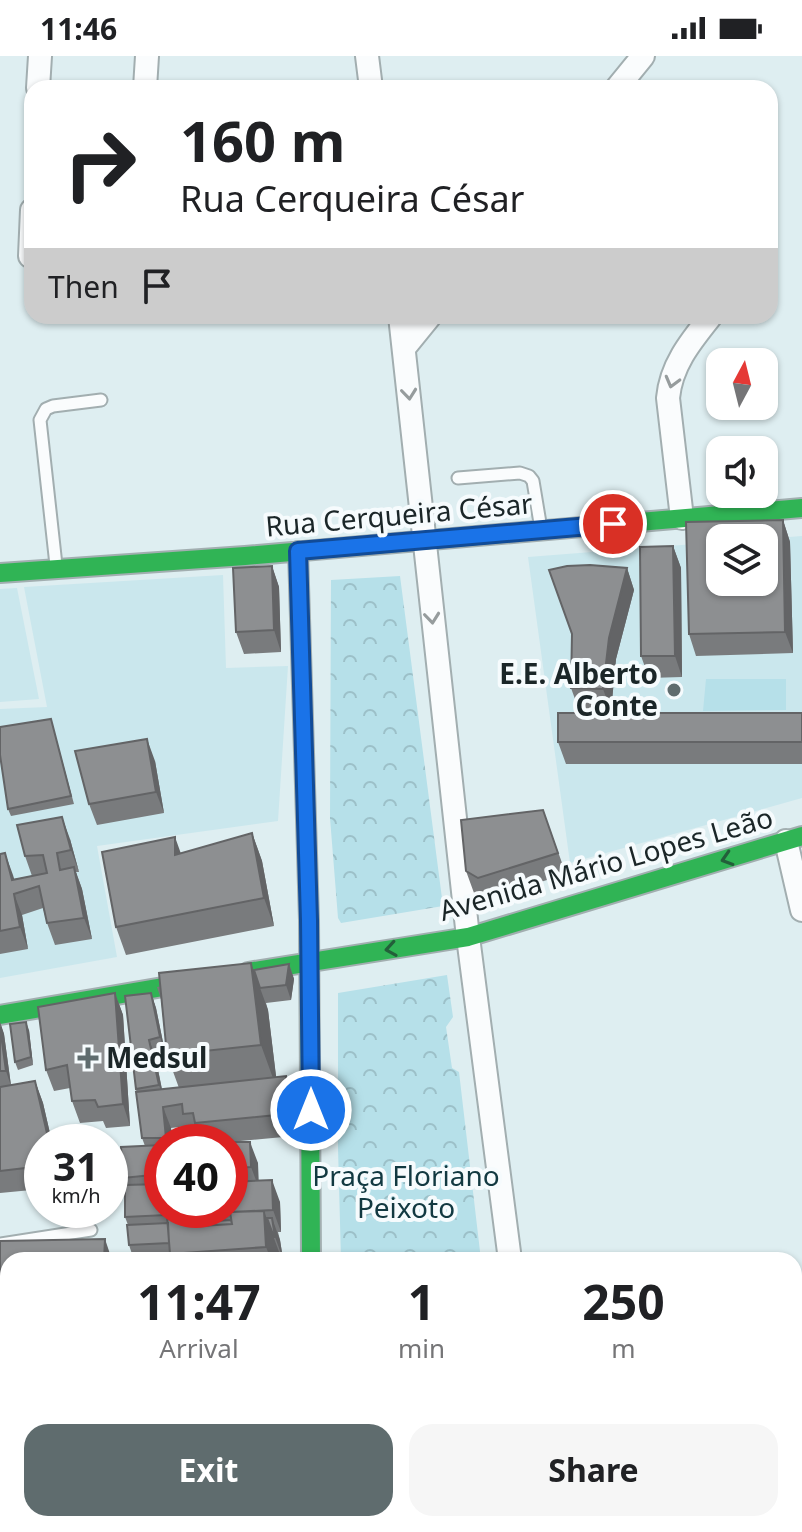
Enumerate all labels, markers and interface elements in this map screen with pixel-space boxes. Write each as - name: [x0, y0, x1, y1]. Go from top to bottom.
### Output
- text: 11:46: [40, 8, 117, 49]
- text: 160 m: [180, 102, 345, 178]
- icon: right: [48, 112, 152, 216]
- text: Rua Cerqueira César: [180, 174, 524, 223]
- icon: arrive: [135, 264, 179, 308]
- text: Then: [48, 266, 119, 307]
- north arrow: [706, 348, 778, 420]
- map controls: [706, 348, 778, 596]
- one-way arrow: [664, 375, 681, 389]
- one-way arrow: [400, 387, 417, 400]
- button: sound: [706, 436, 778, 508]
- street label: Rua Cerqueira César: [264, 483, 534, 545]
- pin: [579, 490, 647, 558]
- icon: arrive: [591, 502, 635, 546]
- button: layers: [706, 524, 778, 596]
- one-way arrow: [423, 612, 440, 625]
- place label: E.E. Alberto Conte: [499, 654, 658, 724]
- marker: E.E. Alberto Conte: [665, 681, 683, 699]
- street label: Avenida Mário Lopes Leão: [435, 797, 777, 929]
- one-way arrow: [721, 849, 735, 865]
- one-way arrow: [384, 940, 398, 957]
- place label: Medsul: [106, 1038, 207, 1076]
- marker: Medsul: [77, 1047, 99, 1069]
- position arrow: [269, 1068, 353, 1152]
- speed limit sign: 40: [144, 1124, 248, 1228]
- text: 31: [53, 1138, 99, 1193]
- park label: Praça Floriano Peixoto: [312, 1156, 500, 1226]
- text: km/h: [51, 1182, 101, 1209]
- text: 11:47: [137, 1269, 261, 1334]
- text: 1: [408, 1269, 435, 1334]
- text: 250: [582, 1269, 665, 1334]
- text: Arrival: [159, 1330, 239, 1366]
- text: min: [398, 1330, 445, 1366]
- text: m: [611, 1330, 636, 1366]
- button: Exit: [24, 1424, 393, 1516]
- button: Share: [409, 1424, 778, 1516]

